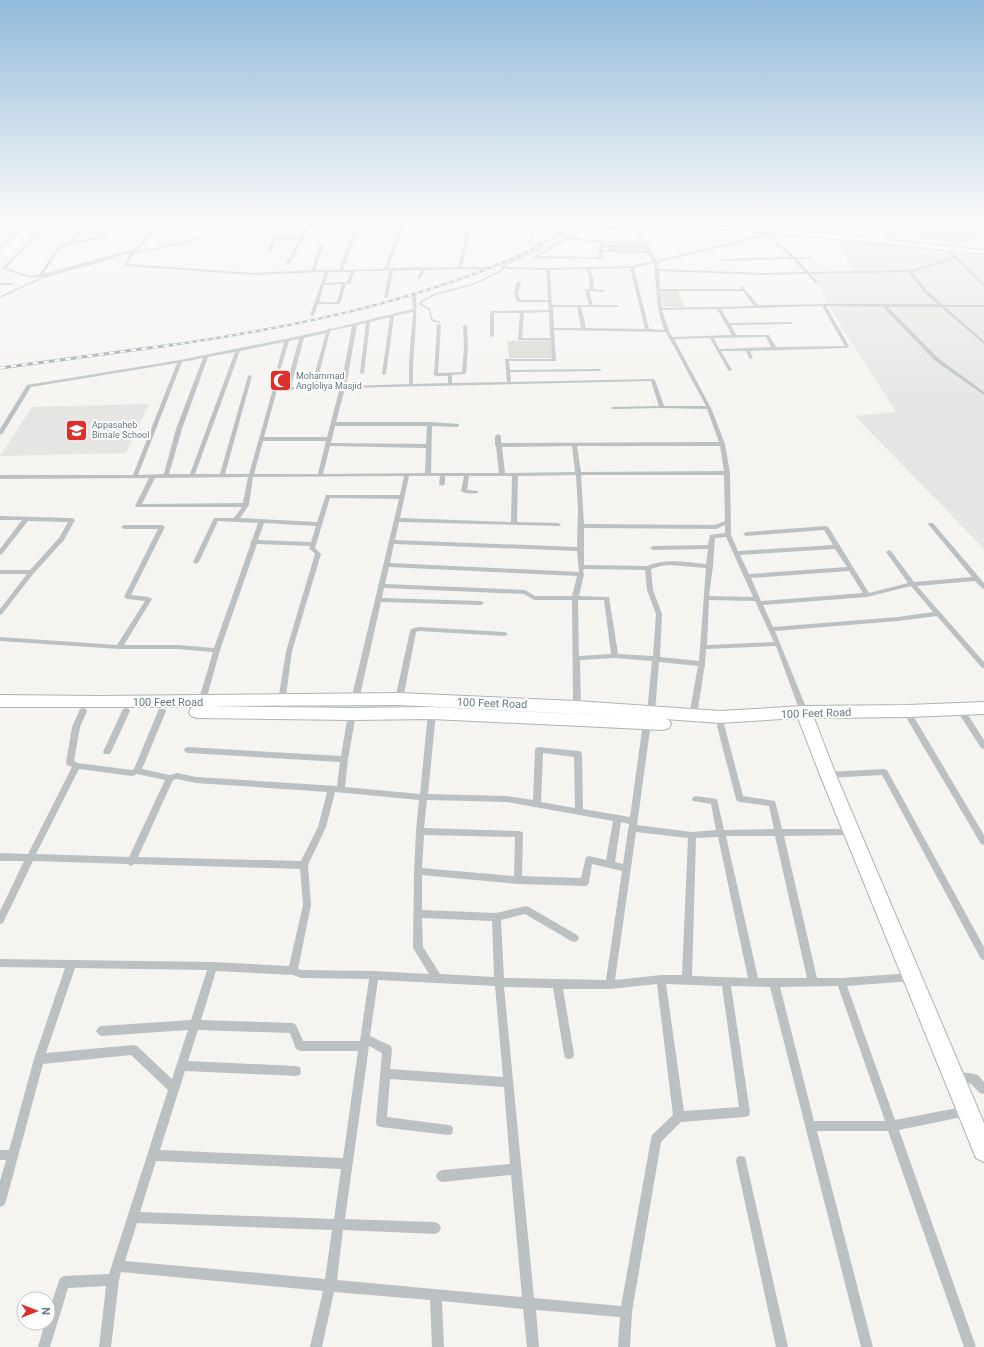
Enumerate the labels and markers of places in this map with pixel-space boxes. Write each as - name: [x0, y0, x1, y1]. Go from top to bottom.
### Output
- mosque icon: Mohammad Angloliya Masjid: [267, 368, 293, 394]
- place label: Mohammad Angloliya Masjid: [296, 371, 362, 391]
- school or university icon: Appasaheb Birnale School: [64, 417, 90, 443]
- place label: Appasaheb Birnale School: [92, 420, 149, 440]

